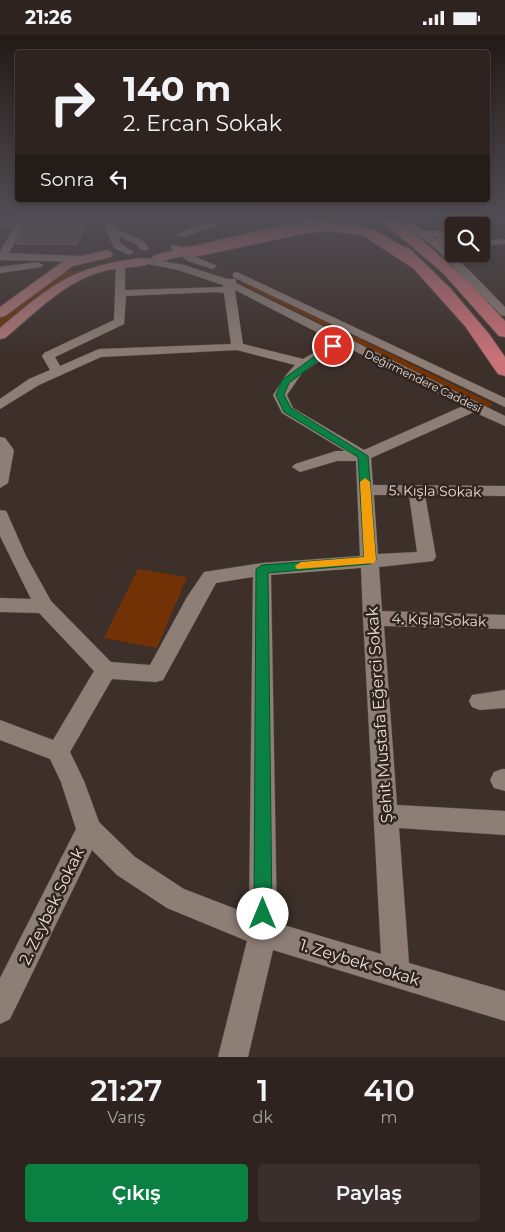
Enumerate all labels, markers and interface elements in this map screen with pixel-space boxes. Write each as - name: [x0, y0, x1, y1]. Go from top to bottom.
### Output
- text: 21:26: [25, 6, 72, 29]
- text: 140 m: [123, 67, 231, 110]
- icon: right: [40, 70, 105, 135]
- text: 2. Ercan Sokak: [123, 110, 282, 137]
- icon: left: [105, 165, 133, 193]
- text: Sonra: [40, 168, 95, 191]
- map controls: [445, 217, 490, 262]
- button: search: [445, 217, 490, 262]
- pin: [312, 325, 354, 367]
- icon: arrive: [319, 332, 347, 360]
- street label: Değirmendere Caddesi: [362, 347, 484, 415]
- street label: 5. Kışla Sokak: [388, 481, 482, 501]
- street label: Şehit Mustafa Eğerci Sokak: [362, 606, 397, 824]
- street label: 4. Kışla Sokak: [391, 609, 487, 631]
- street label: 2. Zeybek Sokak: [15, 844, 88, 968]
- position arrow: [236, 887, 288, 939]
- street label: 1. Zeybek Sokak: [298, 935, 422, 990]
- text: 21:27: [90, 1072, 162, 1109]
- text: 1: [257, 1072, 269, 1109]
- text: 410: [363, 1072, 415, 1109]
- text: Varış: [107, 1108, 145, 1127]
- text: dk: [253, 1108, 273, 1127]
- text: m: [381, 1108, 397, 1127]
- button: Çıkış: [25, 1164, 248, 1222]
- button: Paylaş: [258, 1164, 480, 1222]

